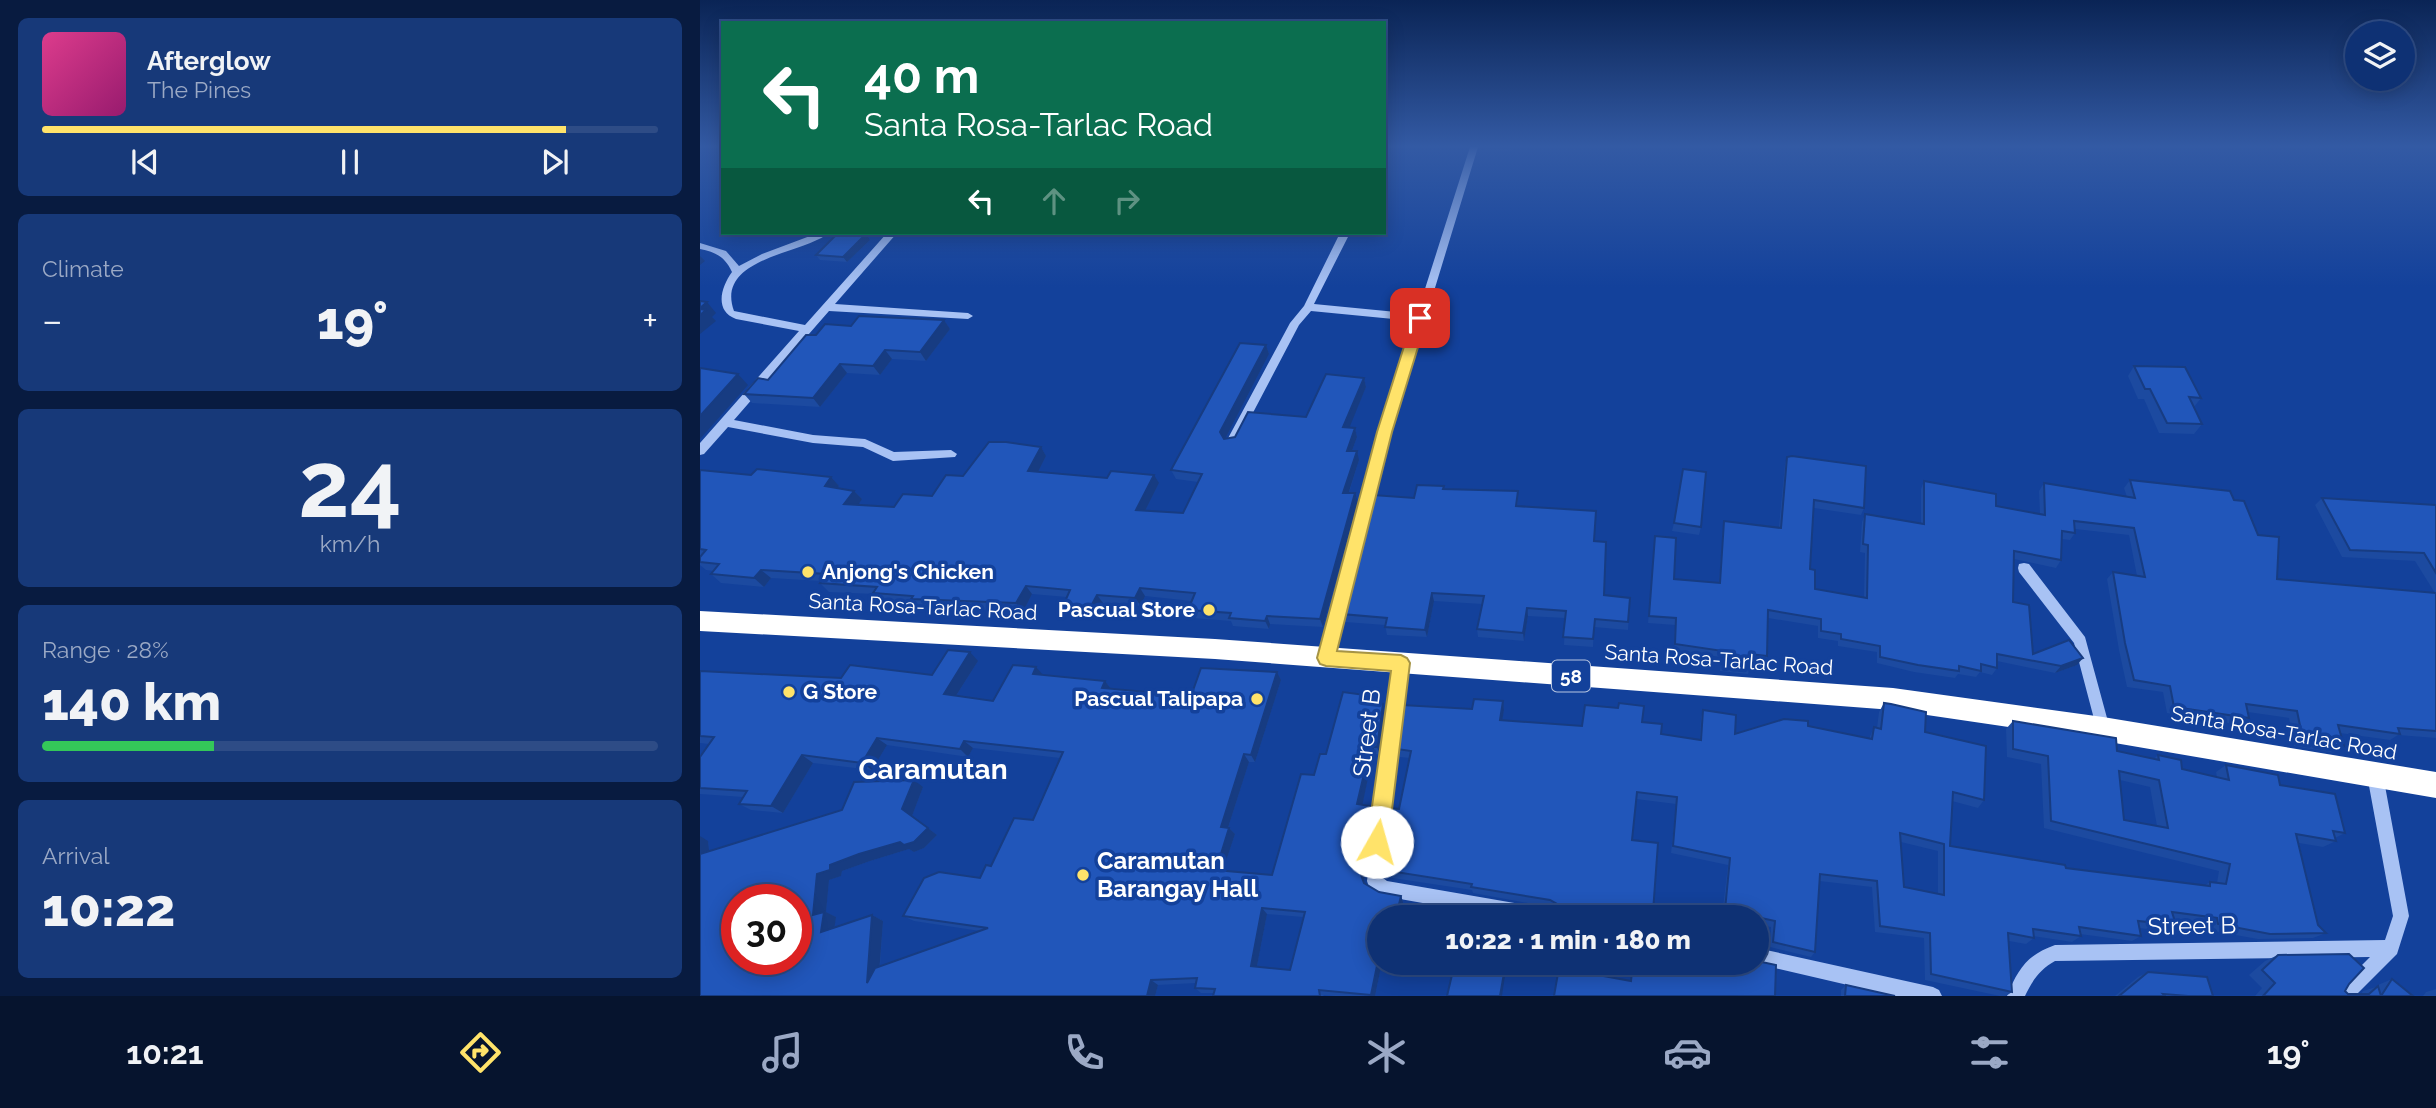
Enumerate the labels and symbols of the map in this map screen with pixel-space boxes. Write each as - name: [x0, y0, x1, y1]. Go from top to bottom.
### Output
- pin: [1390, 288, 1450, 348]
- place label: Anjong's Chicken: [822, 559, 994, 584]
- marker: Anjong's Chicken: [800, 564, 816, 580]
- street label: Santa Rosa-Tarlac Road: [808, 588, 1038, 625]
- place label: Pascual Store: [1058, 597, 1195, 622]
- marker: Pascual Store: [1201, 602, 1217, 618]
- street label: Santa Rosa-Tarlac Road: [1604, 639, 1834, 680]
- road number: 58: [1552, 660, 1590, 692]
- place label: G Store: [803, 679, 878, 704]
- marker: G Store: [781, 684, 797, 700]
- place label: Pascual Talipapa: [1074, 686, 1243, 711]
- street label: Street B: [1347, 687, 1386, 779]
- marker: Pascual Talipapa: [1249, 691, 1265, 707]
- street label: Santa Rosa-Tarlac Road: [2169, 700, 2399, 765]
- district label: Caramutan: [858, 753, 1008, 786]
- position arrow: [1340, 805, 1414, 879]
- place label: Caramutan Barangay Hall: [1097, 846, 1259, 903]
- marker: Caramutan Barangay Hall: [1075, 867, 1091, 883]
- speed limit sign: 30: [721, 884, 812, 975]
- street label: Street B: [2147, 910, 2237, 941]

